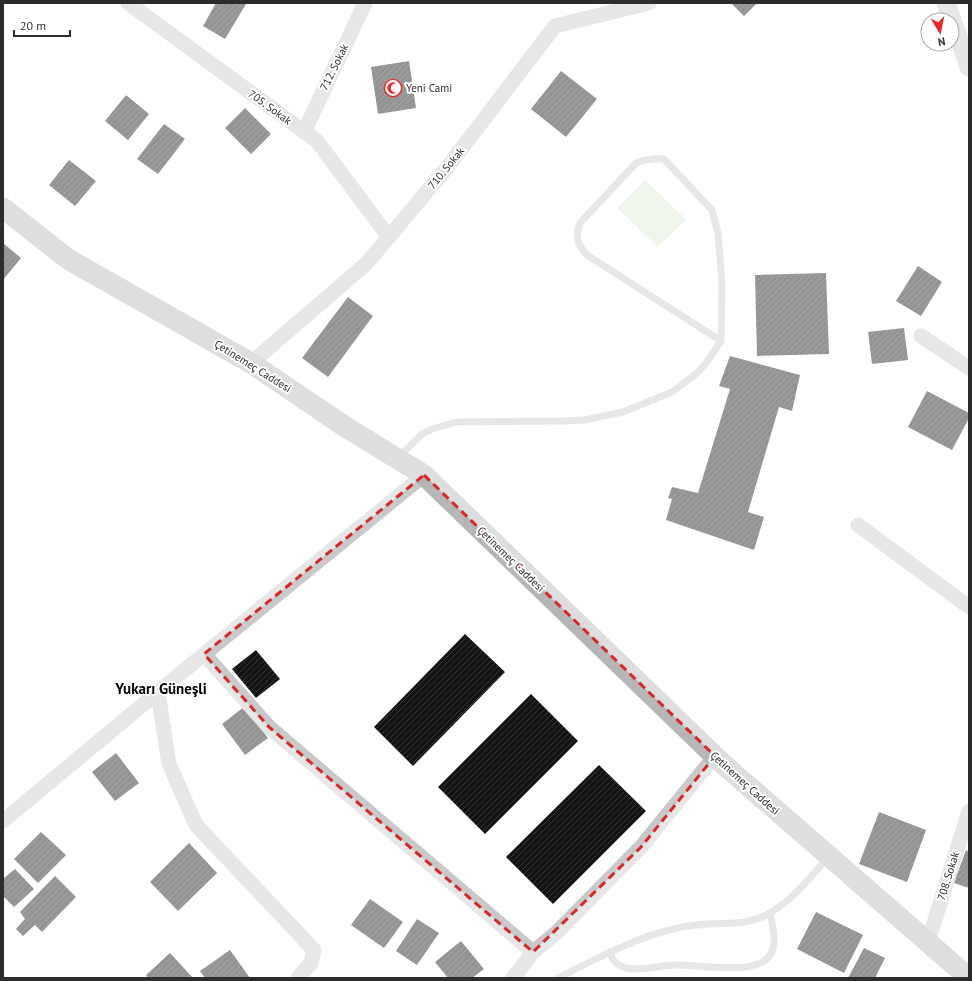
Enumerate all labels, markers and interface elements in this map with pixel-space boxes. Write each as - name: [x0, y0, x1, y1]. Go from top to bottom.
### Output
- scale bar: [14, 12, 70, 38]
- north arrow: [920, 12, 960, 52]
- text: 20 m: [20, 18, 46, 33]
- text: N: [937, 34, 947, 49]
- street label: 712. Sokak: [317, 41, 352, 93]
- mosque icon: Yeni Cami: [383, 78, 403, 98]
- place label: Yeni Cami: [406, 81, 452, 95]
- street label: 705. Sokak: [246, 87, 295, 128]
- street label: 710. Sokak: [425, 144, 468, 192]
- street label: Çetinemeç Caddesi: [212, 337, 294, 395]
- street label: Çetinemeç Caddesi: [474, 523, 548, 595]
- district label: Yukarı Güneşli: [114, 679, 207, 698]
- street label: Çetinemeç Caddesi: [707, 748, 783, 818]
- street label: 708. Sokak: [934, 849, 962, 902]

